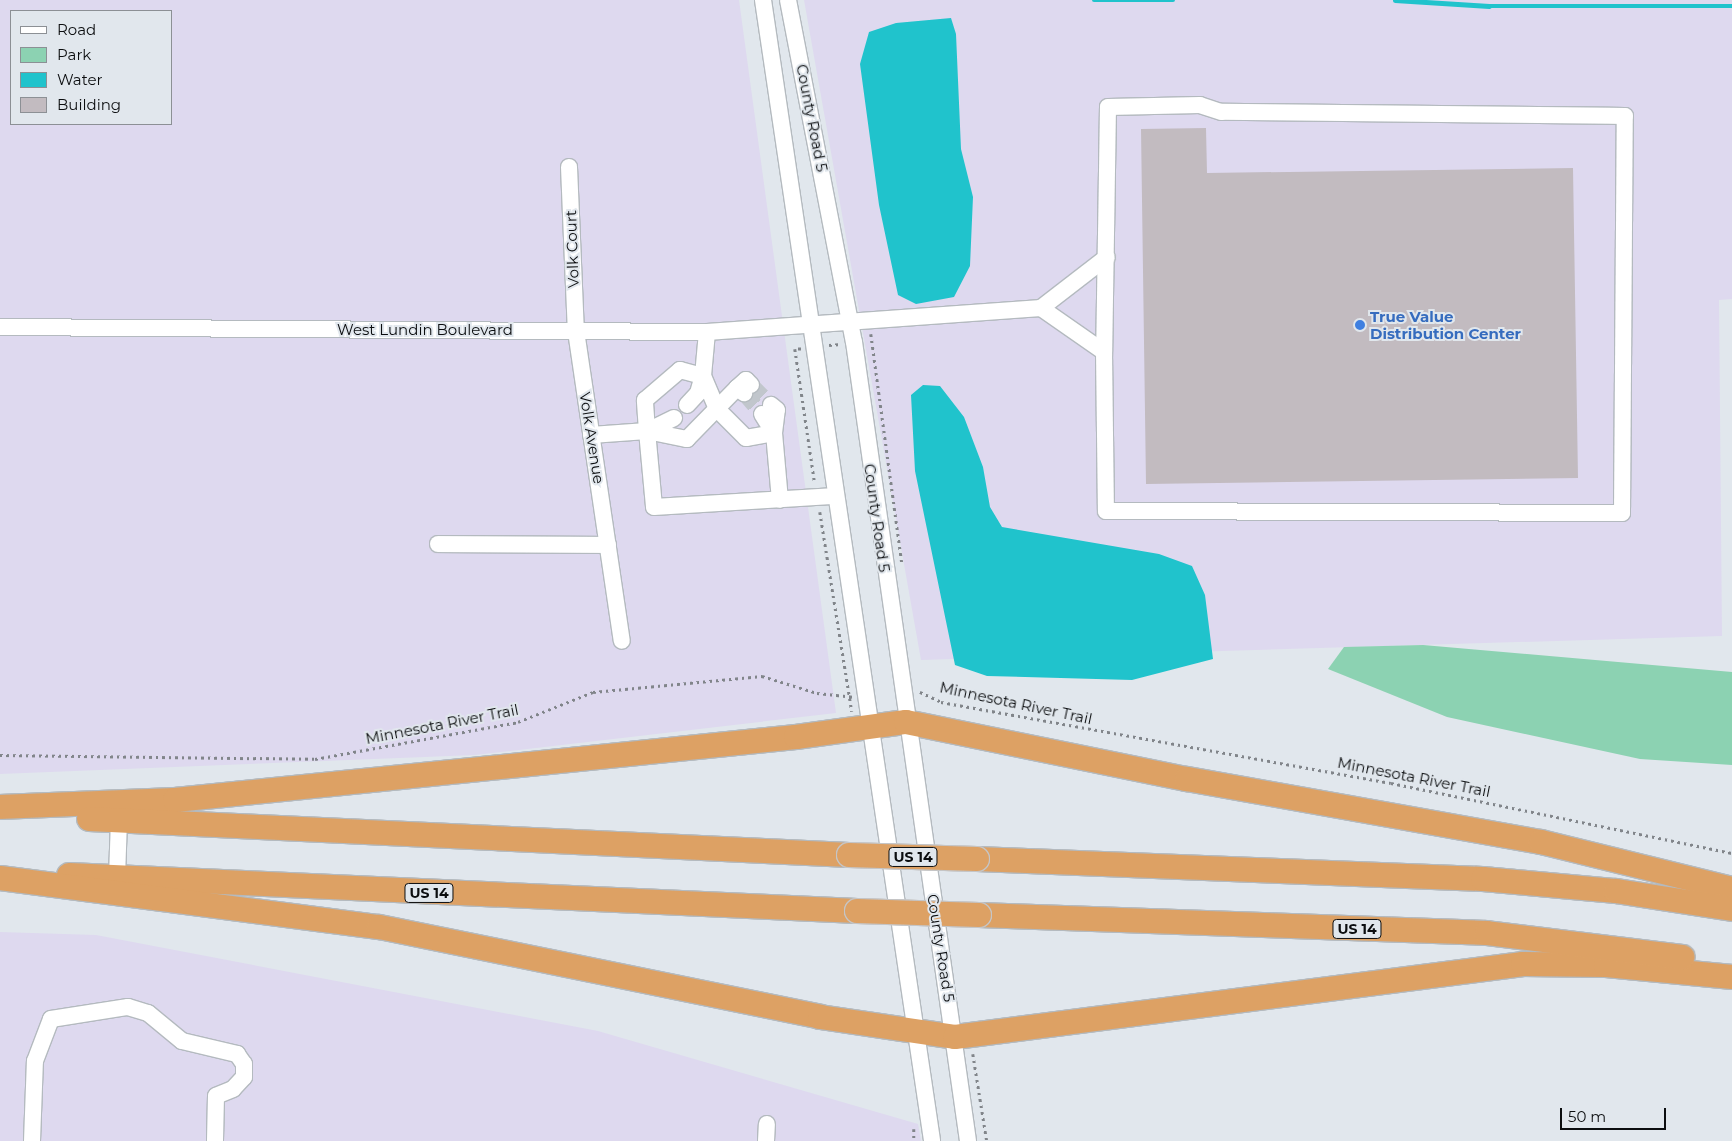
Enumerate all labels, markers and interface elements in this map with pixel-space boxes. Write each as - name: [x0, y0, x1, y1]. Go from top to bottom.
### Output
- legend: [10, 10, 172, 125]
- text: Road: [57, 20, 96, 39]
- text: Park: [57, 45, 91, 64]
- street label: County Road 5: [793, 63, 831, 173]
- text: Water: [57, 70, 103, 89]
- text: Building: [57, 95, 121, 114]
- street label: Volk Court: [562, 210, 582, 288]
- place label: True Value Distribution Center: [1370, 307, 1521, 342]
- marker: True Value Distribution Center: [1354, 319, 1366, 331]
- street label: West Lundin Boulevard: [337, 321, 513, 339]
- street label: Volk Avenue: [576, 391, 608, 485]
- street label: County Road 5: [860, 463, 894, 573]
- street label: Minnesota River Trail: [938, 678, 1094, 728]
- street label: Minnesota River Trail: [364, 700, 520, 748]
- street label: Minnesota River Trail: [1336, 753, 1492, 801]
- road number: US 14: [888, 846, 938, 869]
- road number: US 14: [404, 881, 454, 904]
- street label: County Road 5: [924, 893, 958, 1003]
- road number: US 14: [1332, 918, 1382, 941]
- scale bar: [1562, 1098, 1668, 1130]
- text: 50 m: [1568, 1107, 1606, 1126]

